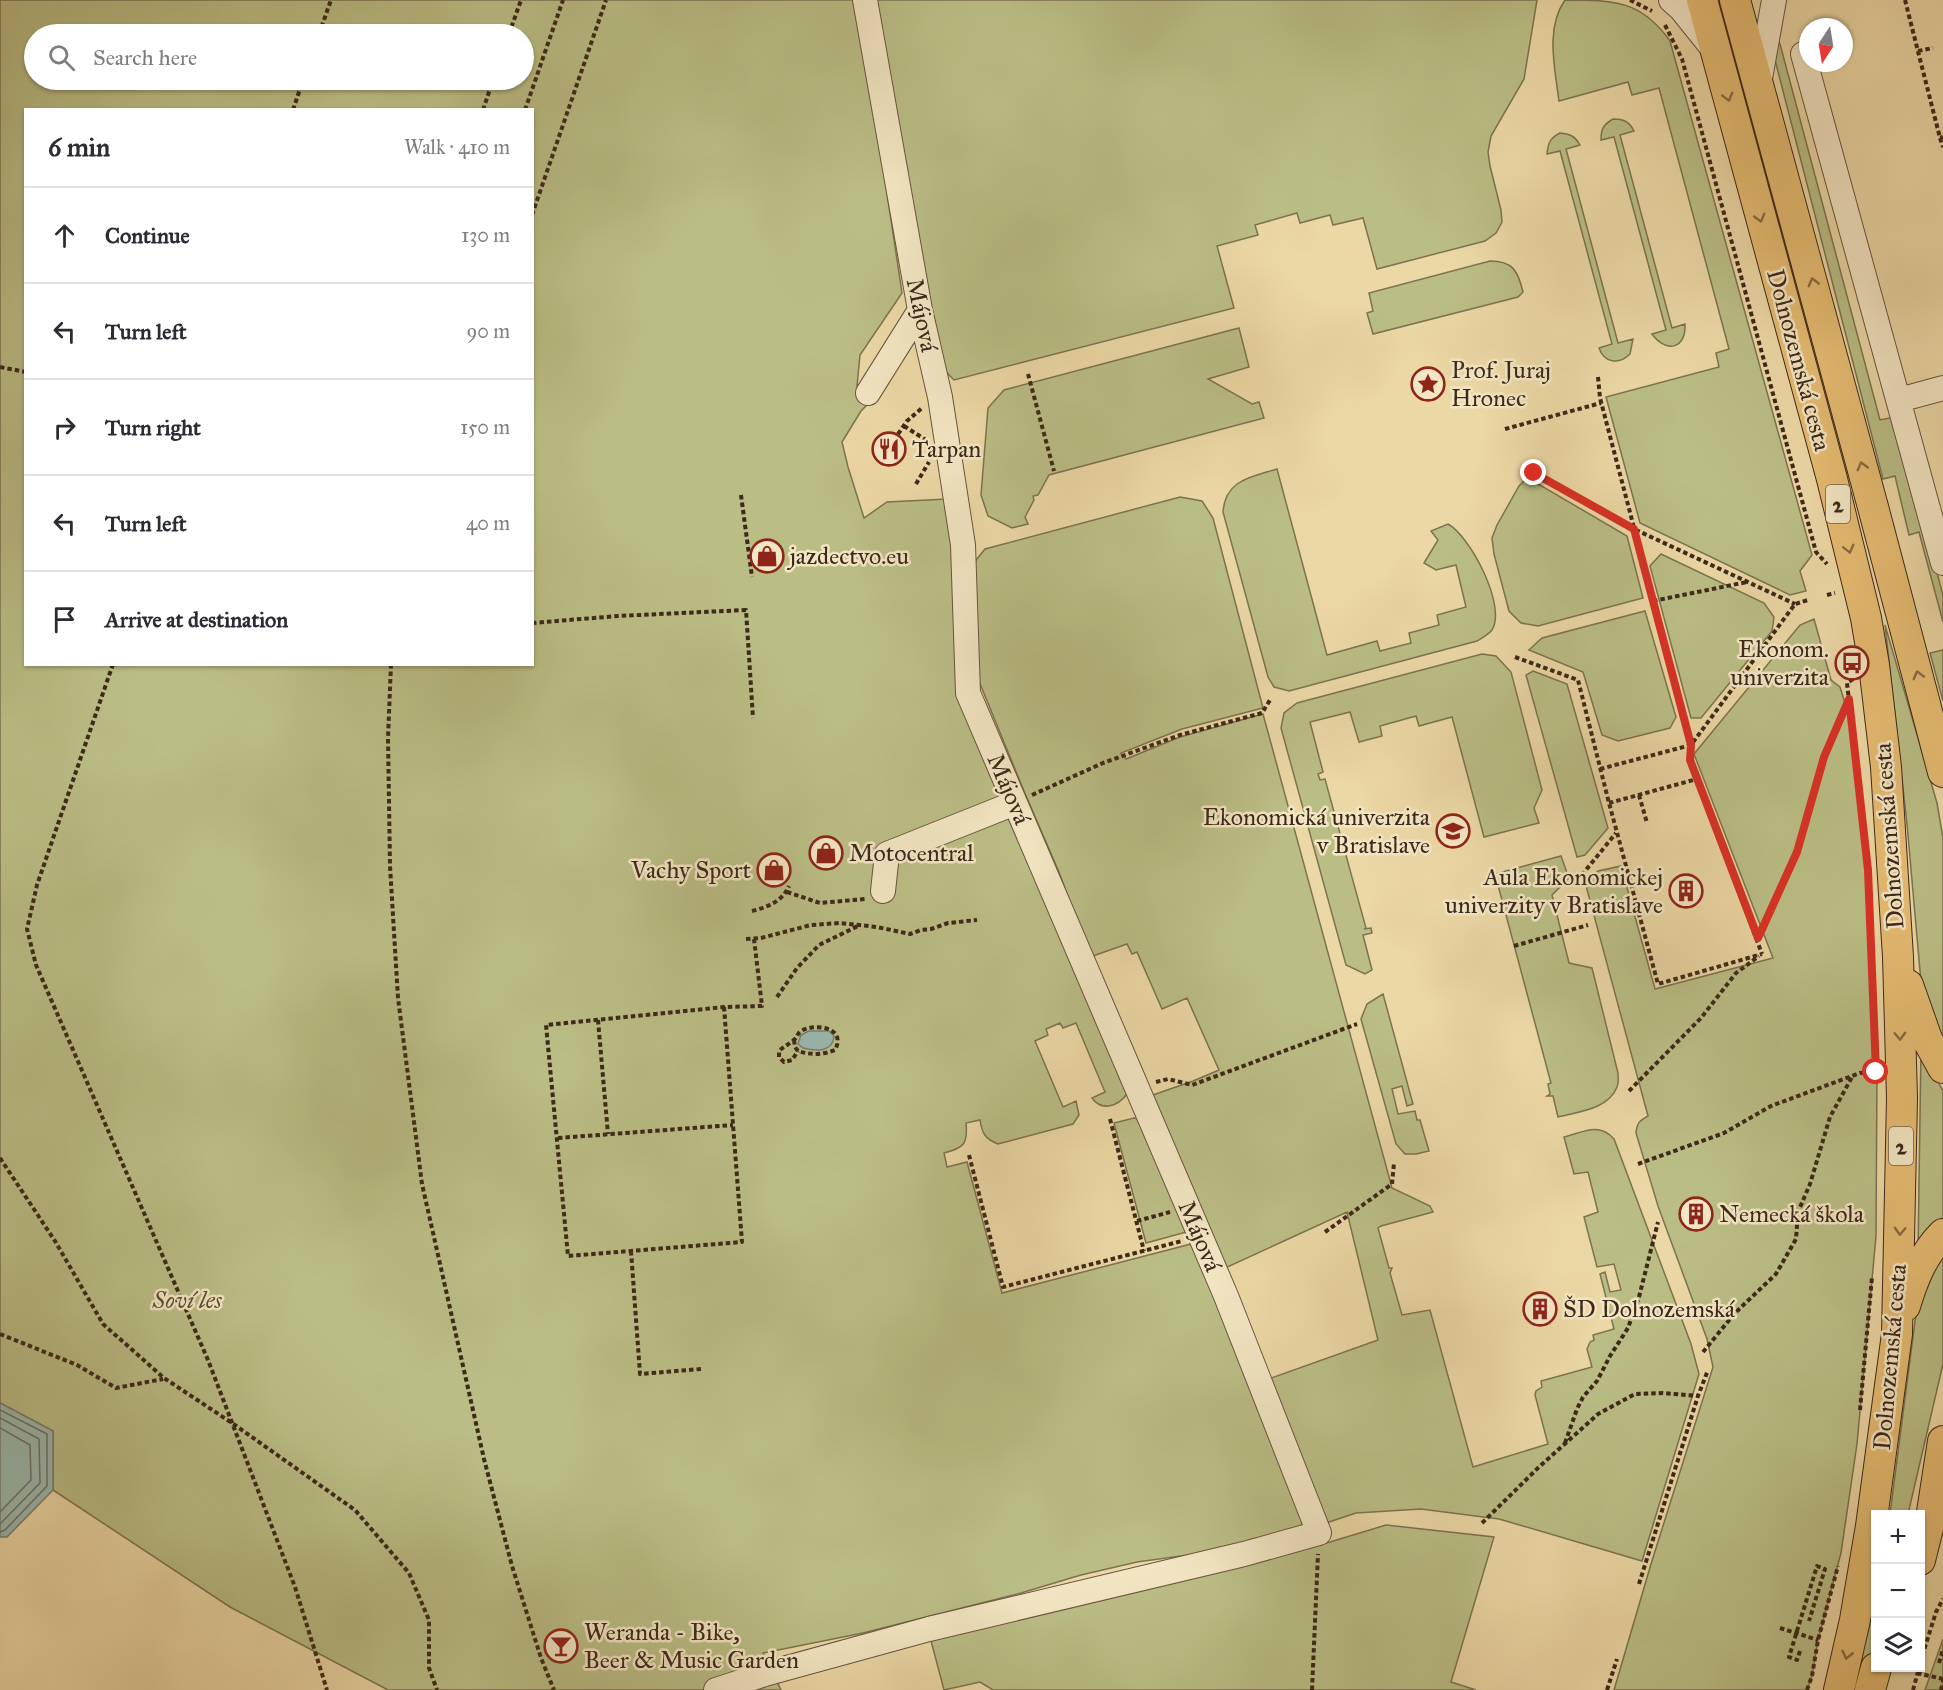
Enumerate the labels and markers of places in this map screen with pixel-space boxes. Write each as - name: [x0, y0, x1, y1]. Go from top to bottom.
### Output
- place label: Prof. Juraj Hronec: [1451, 355, 1551, 413]
- place icon: Prof. Juraj Hronec: [1410, 366, 1446, 402]
- restaurant icon: Tarpan: [871, 431, 907, 467]
- place label: Tarpan: [912, 434, 981, 464]
- shop icon: jazdectvo.eu: [749, 538, 785, 574]
- place label: jazdectvo.eu: [786, 541, 909, 571]
- place label: Ekonom. univerzita: [1730, 634, 1830, 692]
- bus stop icon: Ekonom. univerzita: [1834, 645, 1870, 681]
- place label: Ekonomická univerzita v Bratislave: [1203, 802, 1431, 860]
- school or university icon: Ekonomická univerzita v Bratislave: [1435, 813, 1471, 849]
- shop icon: Motocentral: [808, 835, 844, 871]
- place label: Motocentral: [849, 838, 974, 868]
- shop icon: Vachy Sport: [756, 852, 792, 888]
- place label: Vachy Sport: [630, 855, 752, 885]
- place label: Aula Ekonomickej univerzity v Bratislave: [1445, 862, 1663, 920]
- building icon: Aula Ekonomickej univerzity v Bratislave: [1668, 873, 1704, 909]
- building icon: Nemecká škola: [1678, 1196, 1714, 1232]
- place label: Nemecká škola: [1719, 1199, 1865, 1229]
- building icon: ŠD Dolnozemská: [1522, 1291, 1558, 1327]
- place label: ŠD Dolnozemská: [1563, 1294, 1736, 1324]
- place label: Weranda - Bike, Beer & Music Garden: [584, 1617, 799, 1675]
- bar icon: Weranda - Bike, Beer & Music Garden: [543, 1628, 579, 1664]

